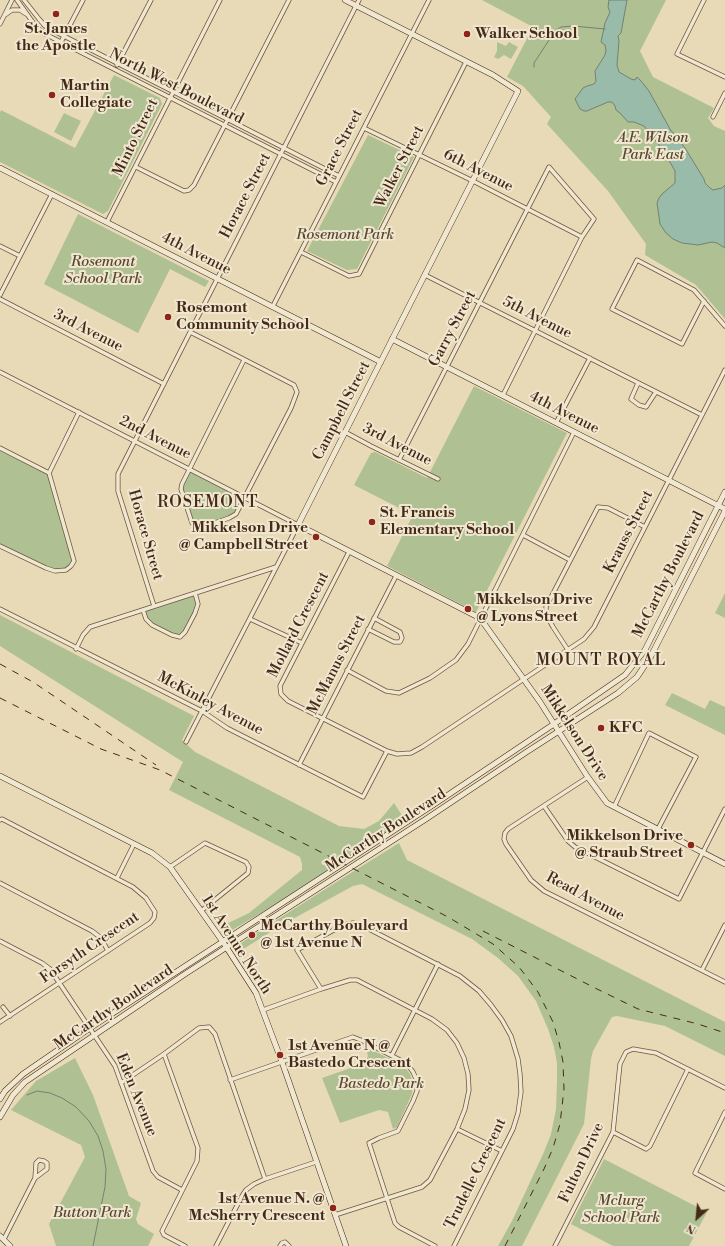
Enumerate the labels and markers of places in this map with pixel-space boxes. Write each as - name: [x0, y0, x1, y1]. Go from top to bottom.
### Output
- marker: St. James the Apostle: [51, 9, 61, 19]
- place label: St. James the Apostle: [16, 20, 96, 55]
- place label: Walker School: [475, 25, 577, 43]
- marker: Walker School: [462, 29, 472, 39]
- place label: Martin Collegiate: [60, 77, 132, 112]
- marker: Martin Collegiate: [47, 90, 57, 100]
- place label: Rosemont Community School: [176, 299, 309, 334]
- marker: Rosemont Community School: [163, 312, 173, 322]
- place label: St. Francis Elementary School: [380, 504, 514, 539]
- marker: St. Francis Elementary School: [367, 517, 377, 527]
- place label: Mikkelson Drive @ Campbell Street: [179, 519, 308, 554]
- marker: Mikkelson Drive @ Campbell Street: [311, 532, 321, 542]
- place label: Mikkelson Drive @ Lyons Street: [476, 591, 593, 626]
- marker: Mikkelson Drive @ Lyons Street: [463, 604, 473, 614]
- place label: KFC: [609, 719, 642, 737]
- marker: KFC: [596, 723, 606, 733]
- place label: Mikkelson Drive @ Straub Street: [566, 827, 683, 862]
- marker: Mikkelson Drive @ Straub Street: [686, 840, 696, 850]
- place label: McCarthy Boulevard @ 1st Avenue N: [260, 917, 408, 952]
- marker: McCarthy Boulevard @ 1st Avenue N: [247, 930, 257, 940]
- place label: 1st Avenue N @ Bastedo Crescent: [288, 1037, 411, 1072]
- marker: 1st Avenue N @ Bastedo Crescent: [275, 1050, 285, 1060]
- place label: 1st Avenue N. @ McSherry Crescent: [189, 1190, 325, 1225]
- marker: 1st Avenue N. @ McSherry Crescent: [328, 1203, 338, 1213]

